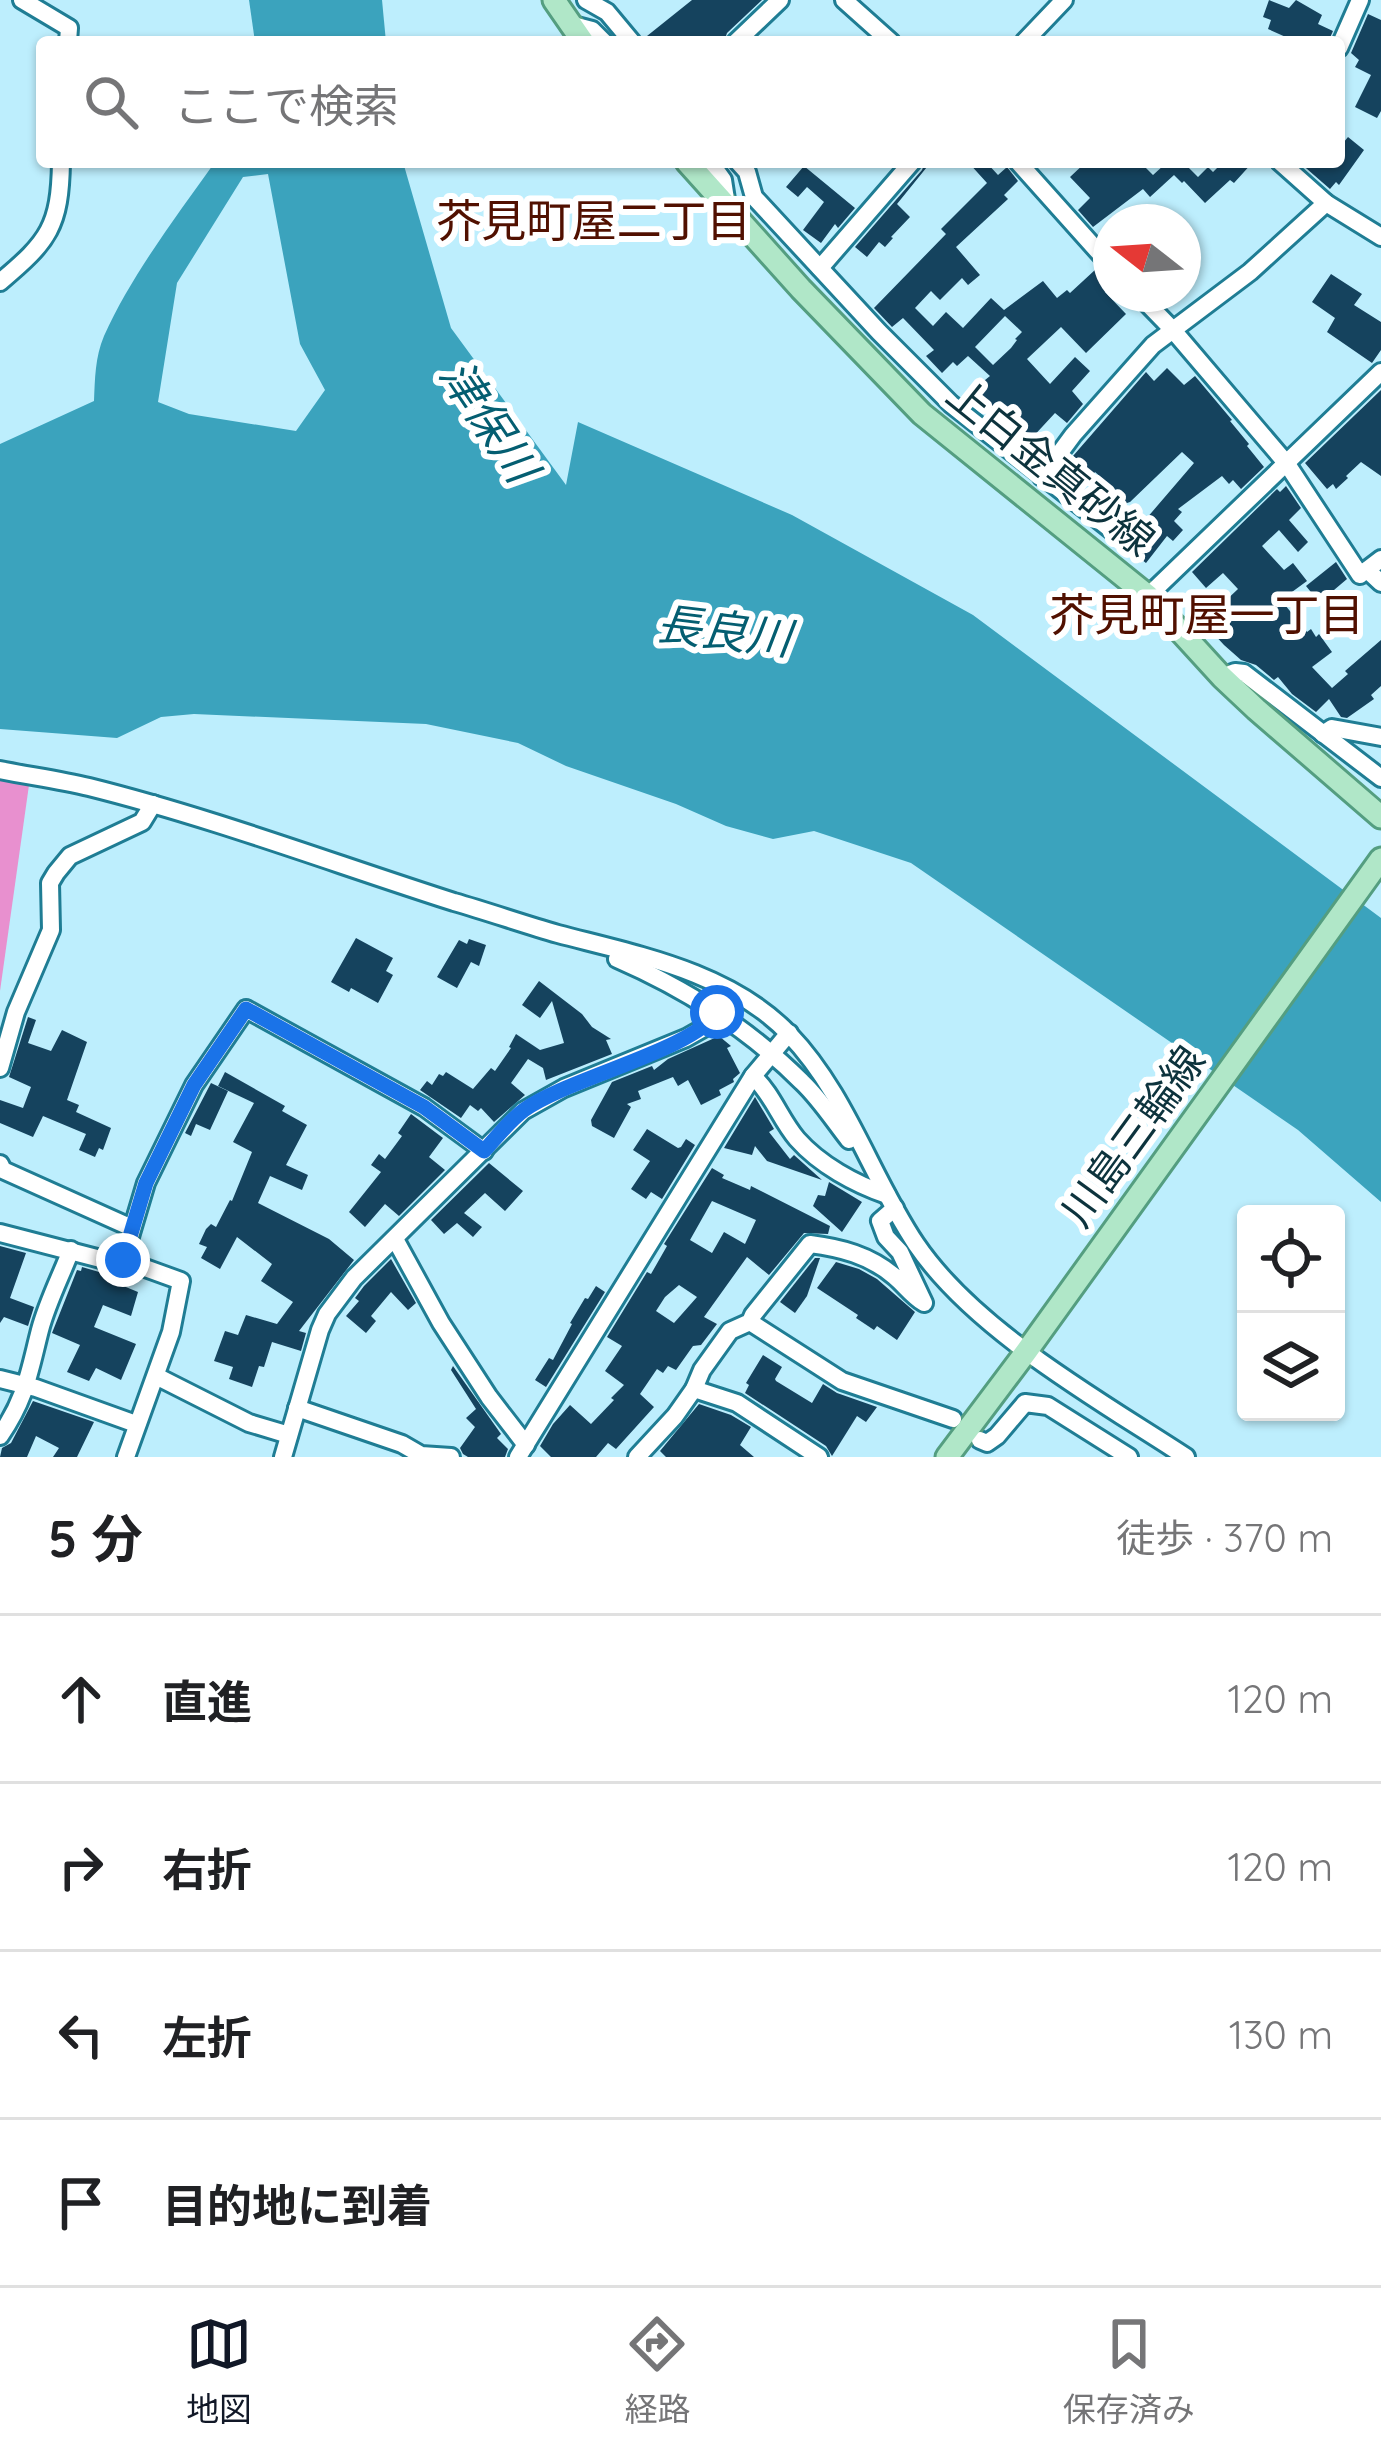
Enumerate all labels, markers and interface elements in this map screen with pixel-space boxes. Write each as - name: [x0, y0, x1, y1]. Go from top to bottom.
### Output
- search box: [36, 36, 1345, 168]
- icon: search: [78, 69, 144, 135]
- text: ここで検索: [174, 77, 399, 133]
- district label: 芥見町屋二丁目: [436, 192, 752, 248]
- north arrow: [1093, 204, 1201, 312]
- water label: 津保川: [429, 349, 553, 495]
- street label: 上白金真砂線: [937, 367, 1166, 567]
- district label: 芥見町屋一丁目: [1049, 586, 1365, 642]
- water label: 長良川: [654, 594, 798, 667]
- route start: [690, 985, 744, 1039]
- street label: 川島三輪線: [1049, 1035, 1216, 1236]
- map controls: [1237, 1205, 1345, 1421]
- button: locate: [1237, 1205, 1345, 1313]
- route end: [96, 1233, 150, 1287]
- button: layers: [1237, 1313, 1345, 1421]
- text: 5 分: [48, 1506, 143, 1570]
- text: 徒歩 · 370 m: [1116, 1513, 1333, 1562]
- icon: ahead: [48, 1666, 114, 1732]
- text: 直進: [162, 1673, 252, 1729]
- text: 120 m: [1228, 1674, 1333, 1723]
- icon: right: [48, 1834, 114, 1900]
- text: 右折: [162, 1841, 252, 1897]
- text: 120 m: [1228, 1842, 1333, 1891]
- icon: left: [48, 2002, 114, 2068]
- text: 左折: [162, 2009, 252, 2065]
- text: 130 m: [1229, 2010, 1333, 2059]
- icon: arrive: [48, 2170, 114, 2236]
- text: 目的地に到着: [162, 2177, 432, 2233]
- tab: 地図: [186, 2311, 252, 2431]
- tab: 経路: [624, 2311, 690, 2431]
- tab: 保存済み: [1063, 2311, 1195, 2431]

